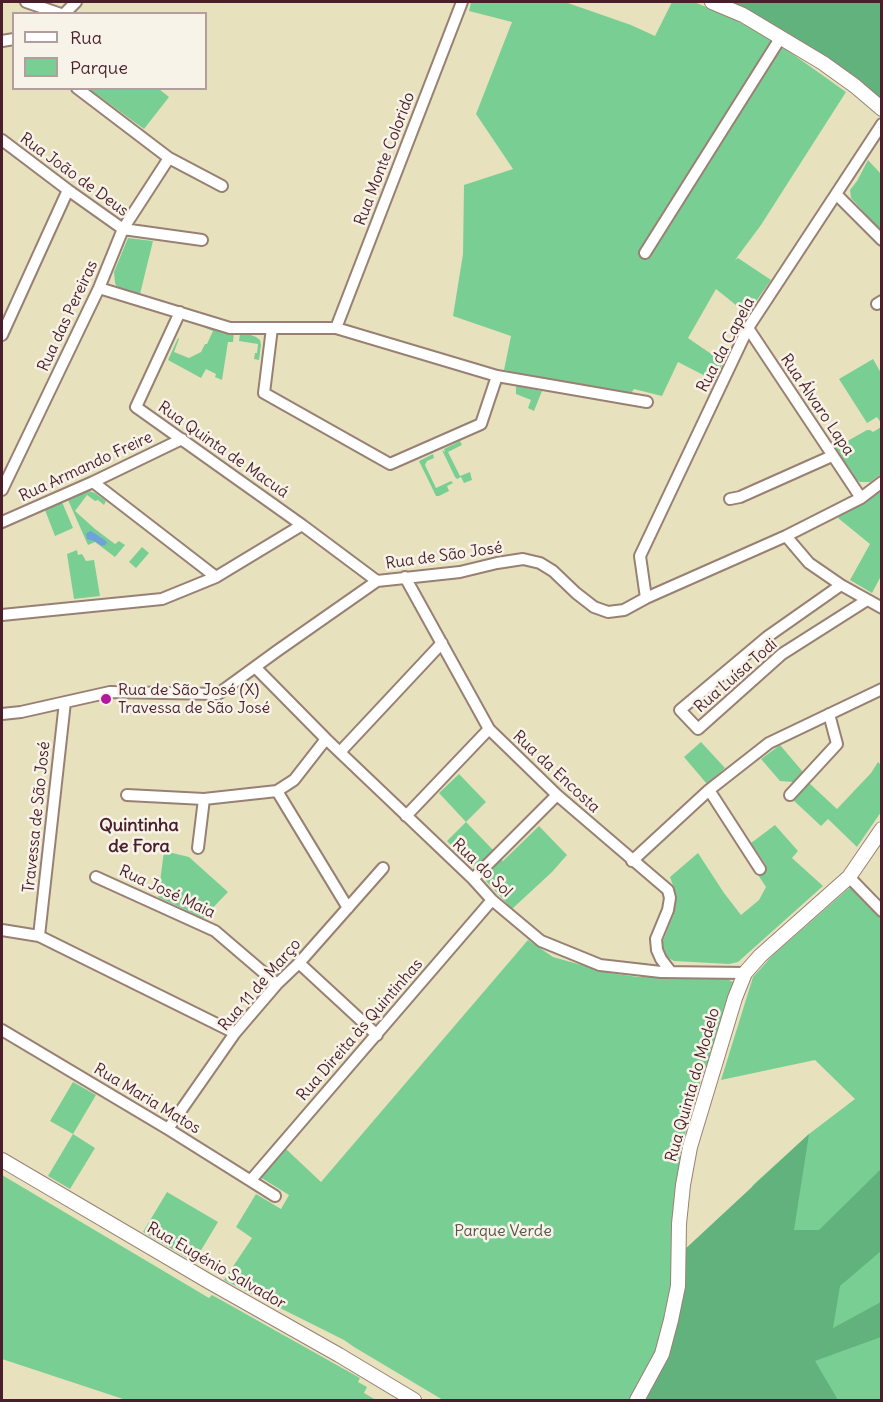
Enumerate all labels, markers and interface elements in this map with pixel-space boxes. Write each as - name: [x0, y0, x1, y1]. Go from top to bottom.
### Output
- legend: [12, 12, 207, 90]
- text: Rua: [70, 26, 102, 49]
- text: Parque: [70, 56, 128, 79]
- street label: Rua Monte Colorido: [351, 90, 419, 228]
- street label: Rua João de Deus: [16, 129, 132, 221]
- street label: Rua das Pereiras: [34, 257, 102, 375]
- street label: Rua da Capela: [693, 294, 759, 396]
- street label: Rua Álvaro Lapa: [776, 351, 858, 459]
- street label: Rua Quinta de Macuá: [154, 398, 292, 502]
- street label: Rua Armando Freire: [16, 428, 156, 506]
- street label: Rua de São José: [384, 538, 504, 574]
- street label: Rua Luísa Todi: [691, 635, 781, 717]
- place label: Rua de São José (X) Travessa de São José: [118, 680, 270, 718]
- marker: Rua de São José (X) Travessa de São José: [99, 692, 113, 706]
- street label: Rua da Encosta: [508, 727, 604, 817]
- street label: Travessa de São José: [20, 740, 54, 894]
- district label: Quintinha de Fora: [99, 815, 179, 858]
- street label: Rua do Sol: [448, 835, 516, 901]
- street label: Rua José Maia: [116, 861, 218, 923]
- street label: Rua 11 de Março: [215, 935, 305, 1035]
- street label: Rua Direita às Quintinhas: [293, 955, 427, 1105]
- street label: Rua Quinta do Modelo: [662, 1006, 724, 1164]
- street label: Rua Maria Matos: [90, 1060, 204, 1138]
- street label: Rua Eugénio Salvador: [143, 1218, 289, 1314]
- park label: Parque Verde: [454, 1221, 552, 1241]

